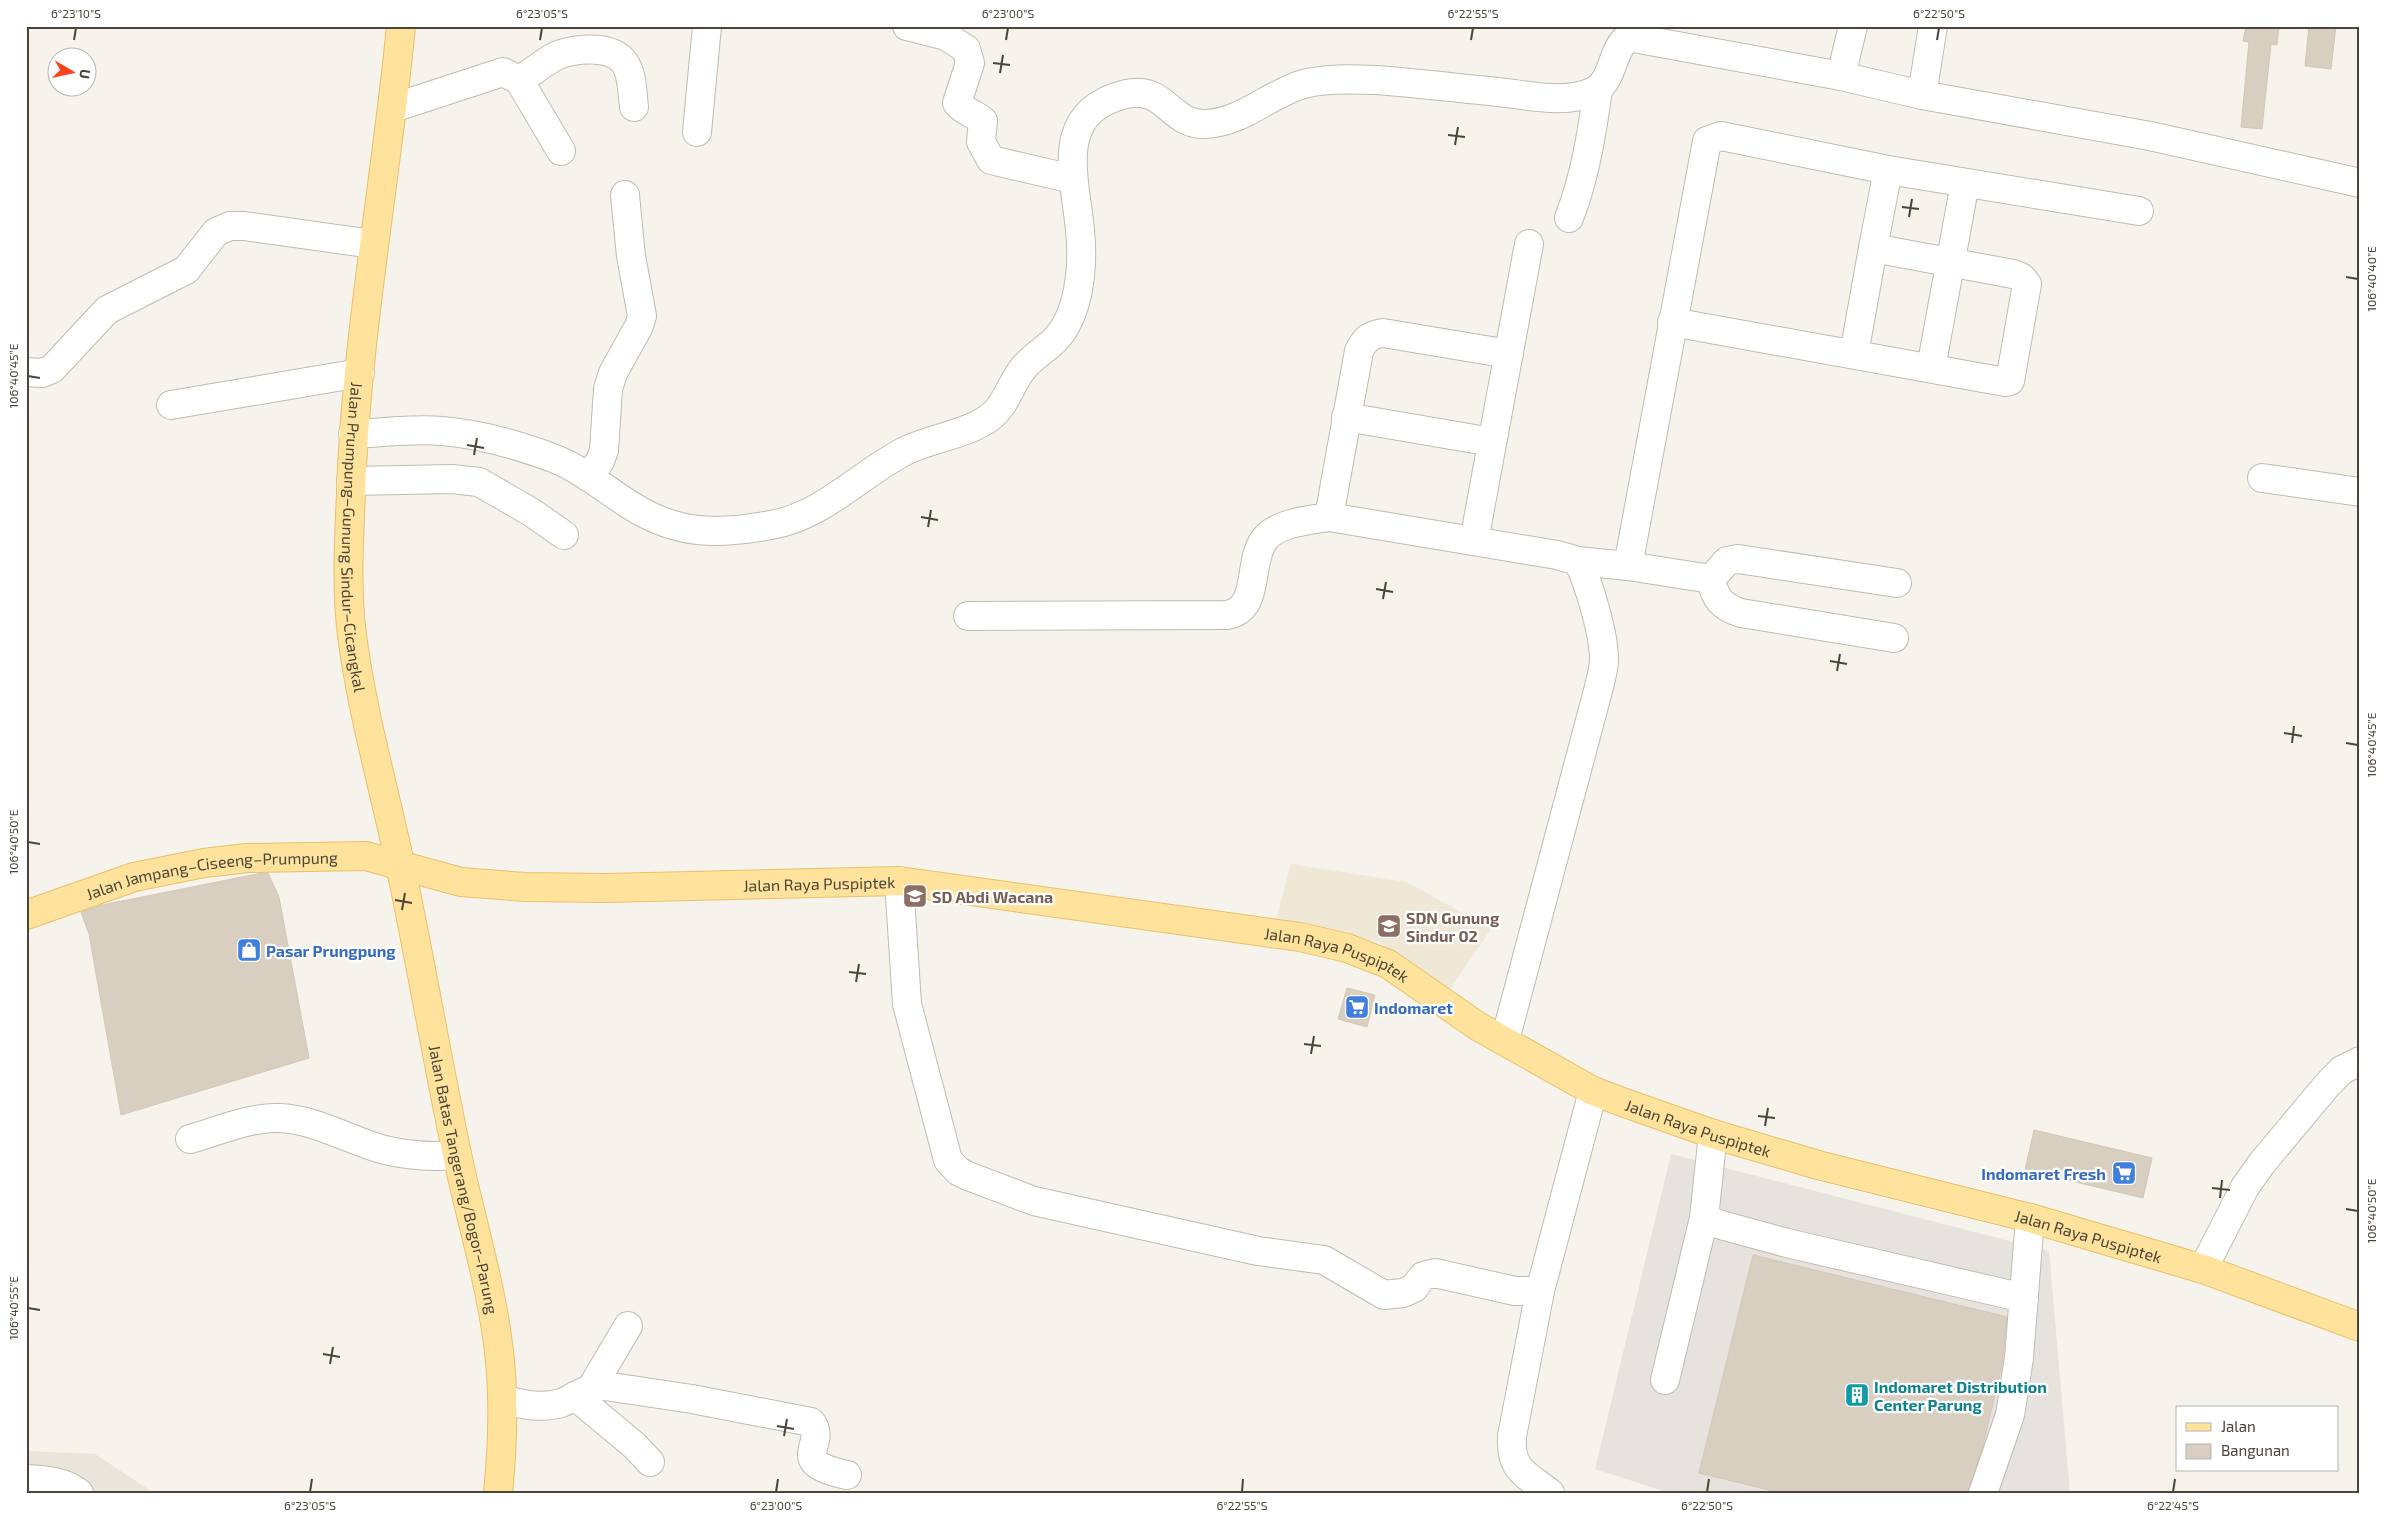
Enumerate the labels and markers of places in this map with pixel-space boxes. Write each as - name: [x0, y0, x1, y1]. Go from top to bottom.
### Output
- school or university icon: SD Abdi Wacana: [902, 883, 928, 909]
- place label: SD Abdi Wacana: [932, 887, 1053, 906]
- place label: SDN Gunung Sindur 02: [1406, 908, 1500, 945]
- school or university icon: SDN Gunung Sindur 02: [1376, 913, 1402, 939]
- shop icon: Pasar Prungpung: [236, 937, 262, 963]
- place label: Pasar Prungpung: [266, 941, 396, 960]
- supermarket icon: Indomaret: [1344, 994, 1370, 1020]
- place label: Indomaret: [1374, 998, 1453, 1017]
- supermarket icon: Indomaret Fresh: [2111, 1160, 2137, 1186]
- place label: Indomaret Fresh: [1981, 1164, 2106, 1183]
- place label: Indomaret Distribution Center Parung: [1874, 1377, 2047, 1414]
- building icon: Indomaret Distribution Center Parung: [1844, 1382, 1870, 1408]

